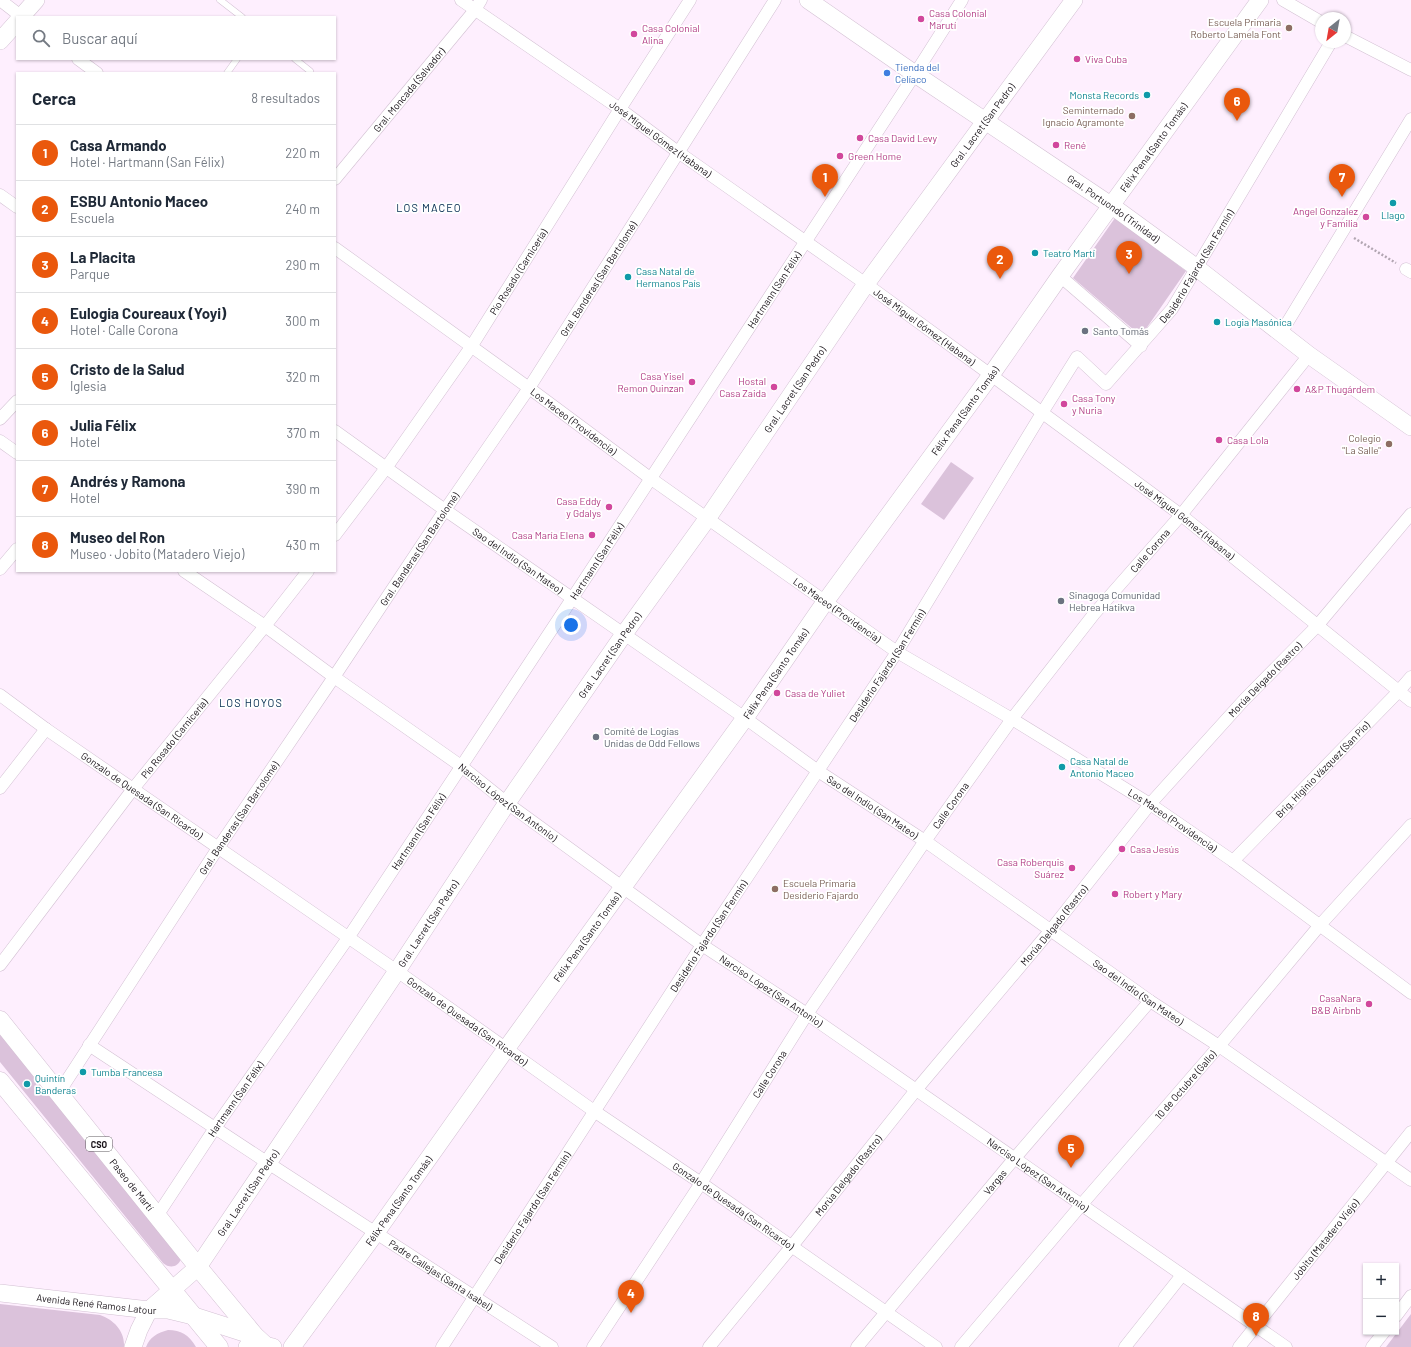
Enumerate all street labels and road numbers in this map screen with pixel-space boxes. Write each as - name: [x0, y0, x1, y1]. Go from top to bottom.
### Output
- street label: Gral. Moncada (Salvador): [371, 45, 448, 134]
- street label: Gral. Lacret (San Pedro): [947, 80, 1017, 170]
- street label: José Miguel Gómez (Habana): [607, 98, 714, 180]
- street label: Félix Pena (Santo Tomás): [1117, 100, 1190, 194]
- street label: Gral. Portuondo (Trinidad): [1065, 172, 1163, 245]
- street label: Desiderio Fajardo (San Fermín): [1157, 207, 1236, 325]
- street label: Gral. Banderas (San Bartolomé): [557, 219, 639, 339]
- street label: Pío Rosado (Carnicería): [487, 226, 550, 317]
- street label: Hartmann (San Félix): [745, 249, 804, 330]
- street label: José Miguel Gómez (Habana): [871, 286, 978, 368]
- street label: Gral. Lacret (San Pedro): [761, 344, 828, 435]
- street label: Félix Pena (Santo Tomás): [928, 364, 1001, 458]
- street label: Los Maceo (Providencia): [528, 385, 620, 458]
- street label: José Miguel Gómez (Habana): [1132, 477, 1237, 562]
- street label: Gral. Banderas (San Bartolomé): [377, 489, 462, 608]
- street label: Hartmann (San Félix): [567, 520, 626, 602]
- street label: Sao del Indio (San Mateo): [470, 525, 566, 596]
- street label: Calle Corona: [1127, 526, 1172, 575]
- street label: Los Maceo (Providencia): [791, 575, 884, 645]
- street label: Desiderio Fajardo (San Fermín): [846, 607, 928, 724]
- street label: Gral. Lacret (San Pedro): [576, 610, 644, 700]
- street label: Félix Pena (Santo Tomás): [740, 626, 811, 721]
- street label: Morúa Delgado (Rastro): [1226, 639, 1304, 719]
- street label: Pío Rosado (Carnicería): [138, 696, 210, 781]
- street label: Brig. Higinio Vázquez (San Pío): [1273, 718, 1372, 820]
- street label: Gonzalo de Quesada (San Ricardo): [79, 749, 206, 842]
- street label: Gral. Banderas (San Bartolomé): [196, 759, 281, 877]
- street label: Narciso López (San Antonio): [456, 760, 560, 844]
- street label: Sao del Indio (San Mateo): [825, 772, 921, 841]
- street label: Calle Corona: [930, 780, 971, 831]
- street label: Los Maceo (Providencia): [1126, 786, 1220, 854]
- street label: Hartmann (San Félix): [389, 791, 448, 872]
- street label: Gral. Lacret (San Pedro): [395, 877, 461, 969]
- street label: Desiderio Fajardo (San Fermín): [667, 877, 750, 994]
- street label: Morúa Delgado (Rastro): [1018, 882, 1090, 968]
- street label: Félix Pena (Santo Tomás): [551, 890, 623, 984]
- street label: Narciso López (San Antonio): [717, 952, 825, 1029]
- street label: Sao del Indio (San Mateo): [1091, 957, 1186, 1027]
- street label: Gonzalo de Quesada (San Ricardo): [405, 974, 530, 1068]
- street label: Calle Corona: [750, 1048, 789, 1100]
- street label: 10 de Octubre (Gallo): [1152, 1048, 1219, 1122]
- street label: Hartmann (San Félix): [205, 1059, 266, 1139]
- street label: Morúa Delgado (Rastro): [812, 1132, 884, 1218]
- street label: Narciso López (San Antonio): [985, 1135, 1091, 1214]
- road number: CSO: [86, 1137, 112, 1151]
- street label: Gral. Lacret (San Pedro): [215, 1147, 281, 1238]
- street label: Desiderio Fajardo (San Fermín): [491, 1149, 573, 1266]
- street label: Félix Pena (Santo Tomás): [363, 1153, 435, 1248]
- street label: Paseo de Martí: [108, 1156, 156, 1213]
- street label: Gonzalo de Quesada (San Ricardo): [670, 1160, 797, 1252]
- street label: Vargas: [981, 1167, 1009, 1197]
- street label: Jobito (Matadero Viejo): [1289, 1196, 1361, 1282]
- street label: Padre Callejas (Santa Isabel): [387, 1237, 495, 1313]
- street label: Avenida René Ramos Latour: [36, 1291, 157, 1316]

